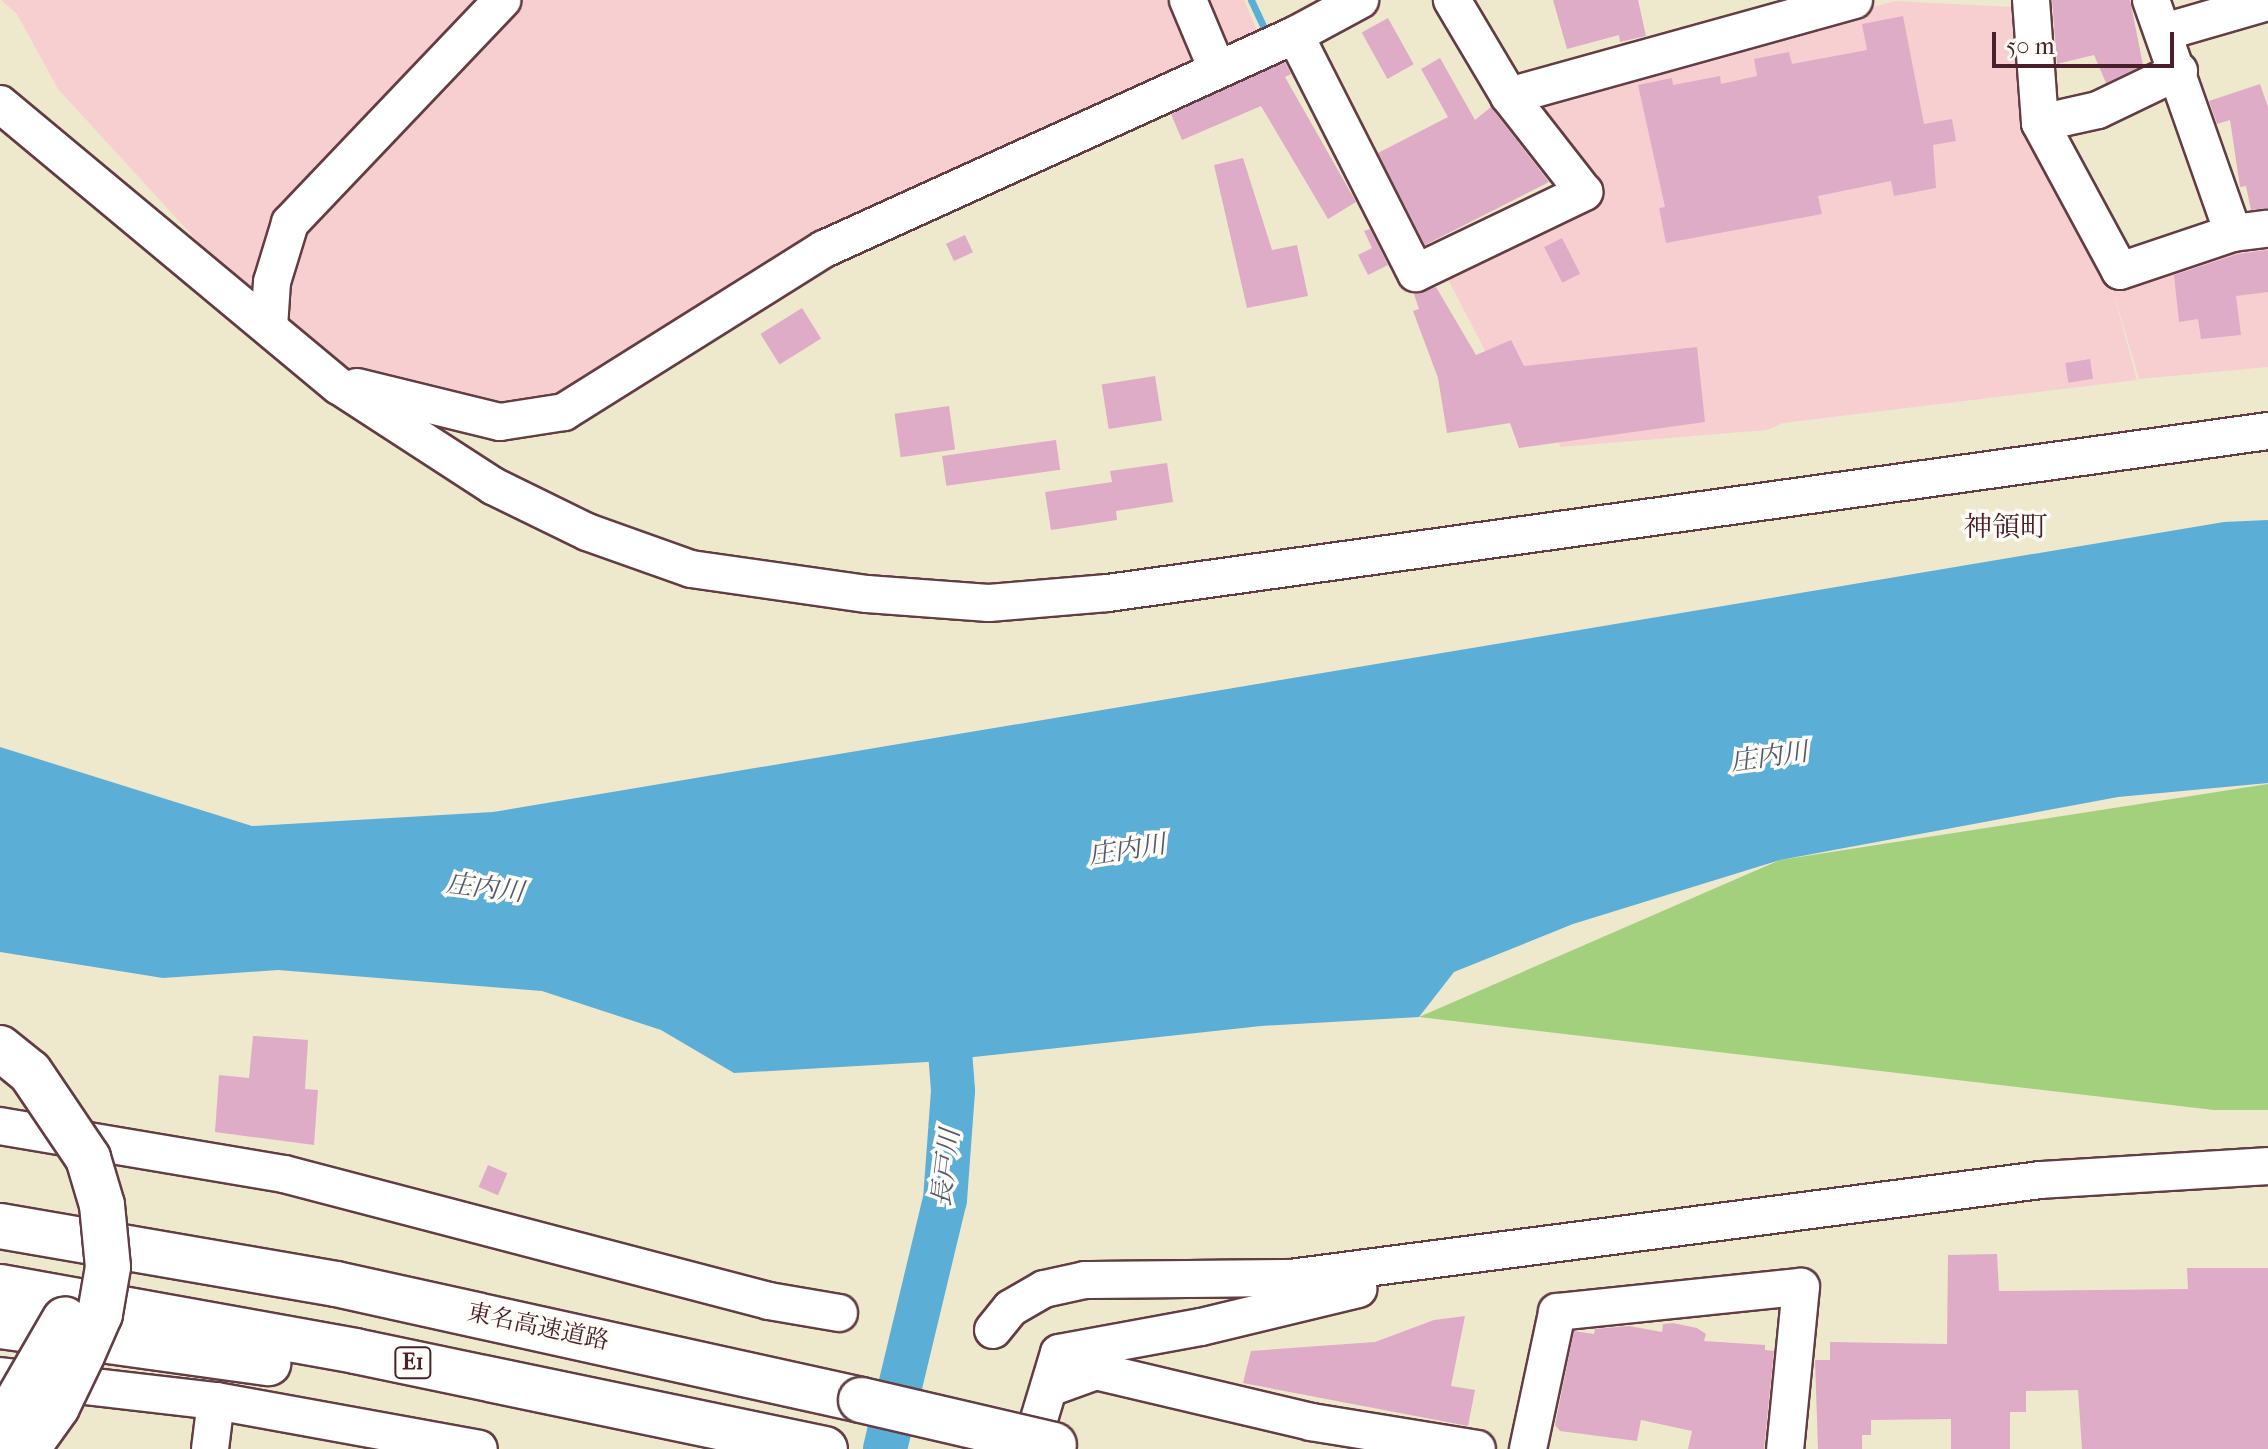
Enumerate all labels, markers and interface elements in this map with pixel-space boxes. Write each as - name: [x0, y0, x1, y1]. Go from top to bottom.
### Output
- scale bar: [1996, 16, 2178, 66]
- text: 50 m: [2006, 32, 2055, 60]
- district label: 神領町: [1964, 510, 2048, 544]
- water label: 庄内川: [1728, 736, 1810, 778]
- water label: 庄内川: [1086, 828, 1168, 872]
- water label: 庄内川: [444, 868, 526, 908]
- water label: 長戸川: [926, 1127, 966, 1209]
- street label: 東名高速道路: [465, 1298, 611, 1356]
- road number: E1: [393, 1345, 433, 1381]

